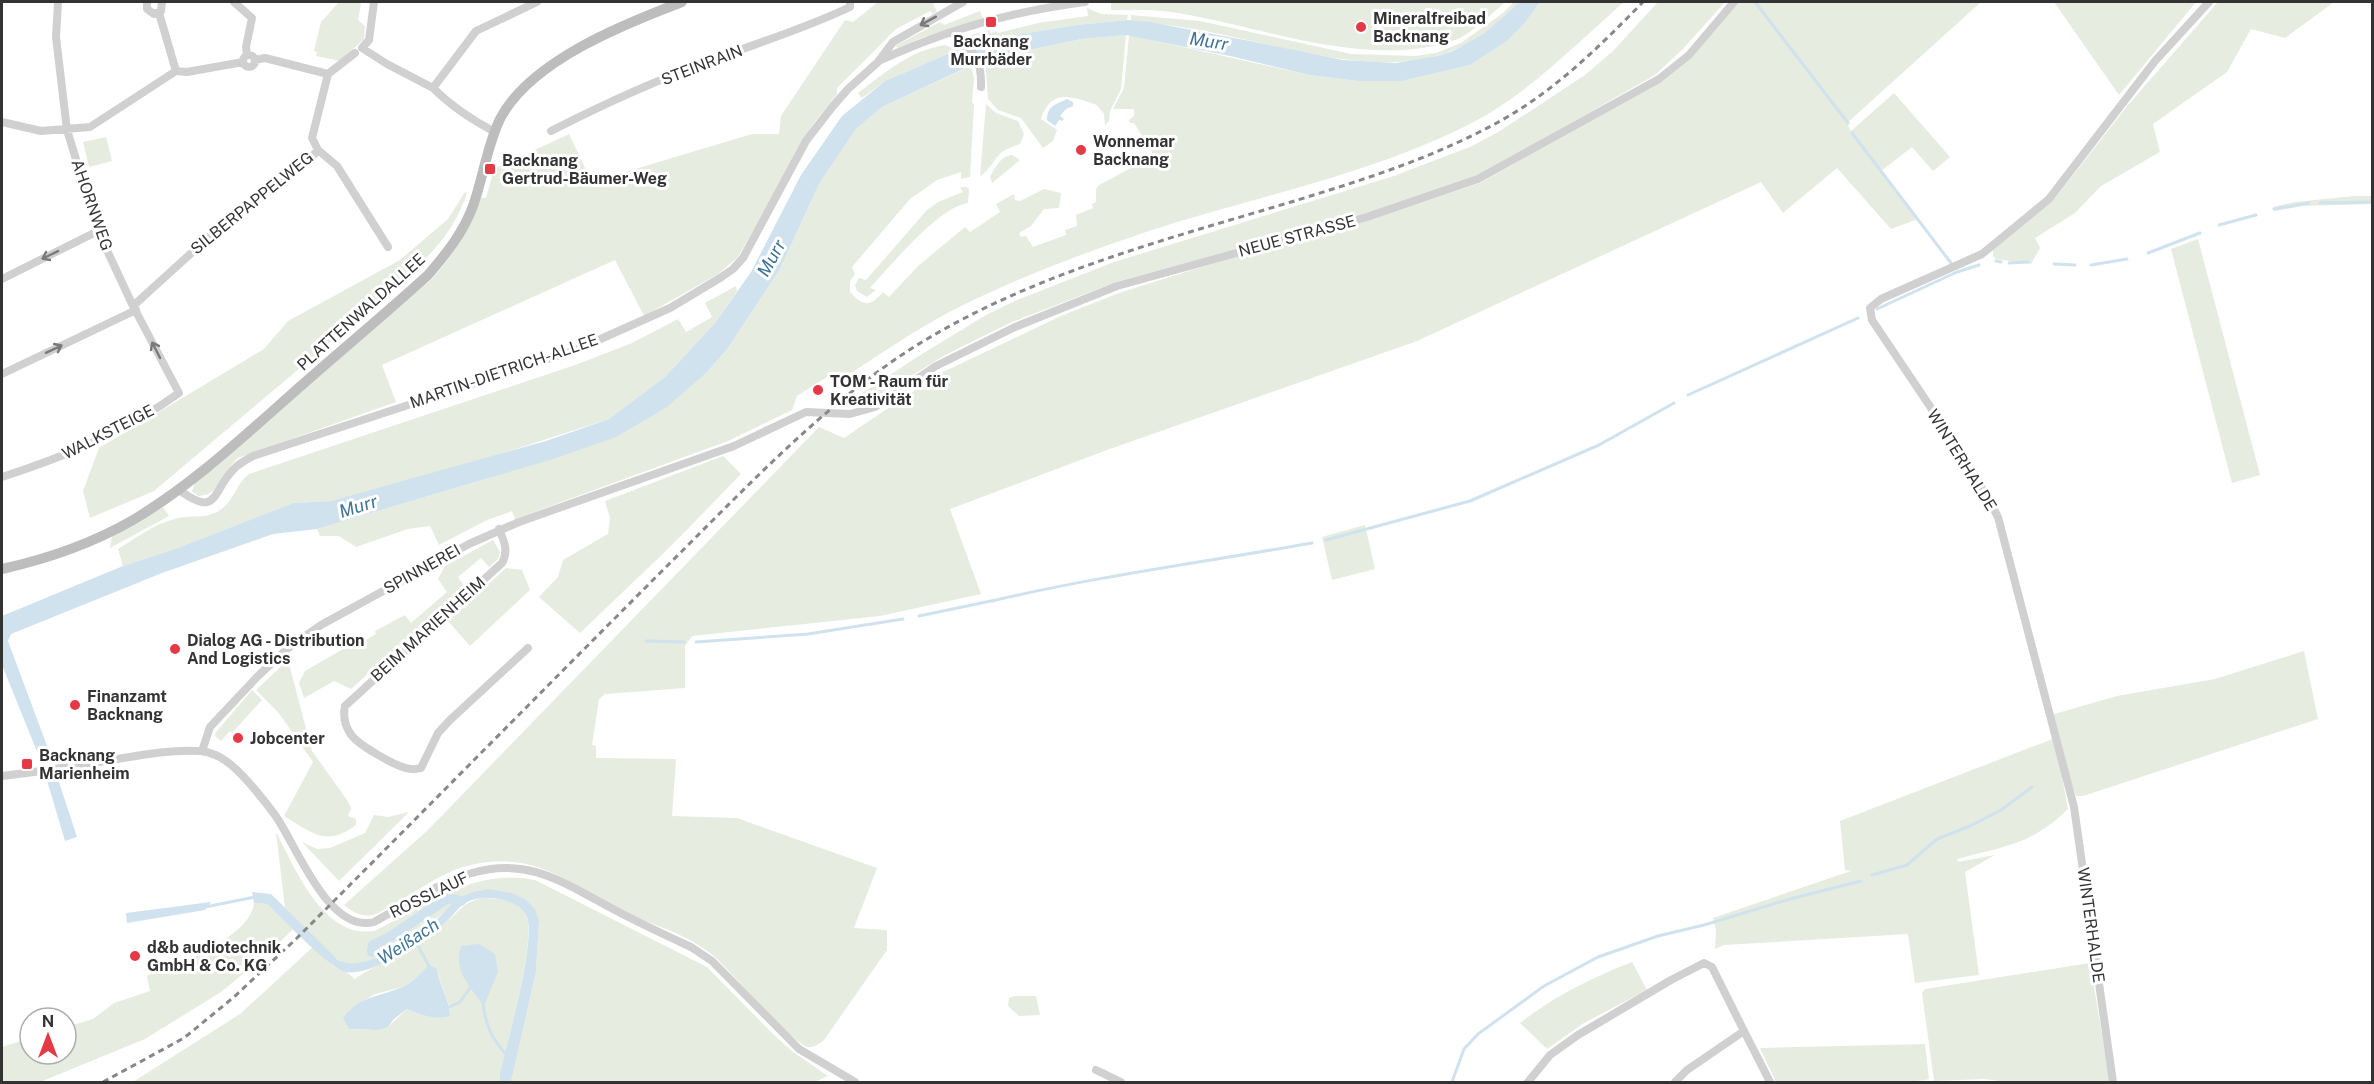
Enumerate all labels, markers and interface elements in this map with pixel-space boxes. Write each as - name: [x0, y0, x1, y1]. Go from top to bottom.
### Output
- place label: Mineralfreibad Backnang: [1373, 9, 1486, 46]
- marker: Backnang Murrbäder: [984, 15, 998, 29]
- one-way arrow: [919, 16, 937, 27]
- marker: Mineralfreibad Backnang: [1354, 20, 1368, 34]
- water label: Murr: [1188, 28, 1230, 54]
- place label: Backnang Murrbäder: [950, 32, 1032, 69]
- street label: STEINRAIN: [659, 41, 745, 89]
- place label: Wonnemar Backnang: [1093, 132, 1175, 169]
- marker: Wonnemar Backnang: [1074, 143, 1088, 157]
- street label: SILBERPAPPELWEG: [187, 148, 317, 258]
- place label: Backnang Gertrud-Bäumer-Weg: [502, 151, 667, 188]
- street label: AHORNWEG: [68, 157, 116, 253]
- marker: Backnang Gertrud-Bäumer-Weg: [483, 162, 497, 176]
- street label: NEUE STRASSE: [1236, 211, 1358, 261]
- water label: Murr: [752, 236, 790, 280]
- one-way arrow: [41, 249, 59, 261]
- street label: PLATTENWALDALLEE: [293, 250, 429, 374]
- street label: MARTIN-DIETRICH-ALLEE: [407, 330, 601, 412]
- one-way arrow: [150, 341, 161, 359]
- one-way arrow: [45, 343, 63, 355]
- place label: TOM - Raum für Kreativität: [830, 372, 949, 409]
- marker: TOM - Raum für Kreativität: [811, 383, 825, 397]
- street label: WALKSTEIGE: [59, 401, 157, 463]
- street label: WINTERHALDE: [1923, 406, 2001, 514]
- water label: Murr: [336, 490, 380, 522]
- street label: SPINNEREI: [380, 540, 464, 598]
- street label: BEIM MARIENHEIM: [367, 573, 489, 685]
- place label: Dialog AG - Distribution And Logistics: [187, 631, 365, 668]
- marker: Dialog AG - Distribution And Logistics: [168, 642, 182, 656]
- place label: Finanzamt Backnang: [87, 687, 167, 724]
- marker: Finanzamt Backnang: [68, 698, 82, 712]
- place label: Jobcenter: [250, 729, 325, 748]
- marker: Jobcenter: [231, 731, 245, 745]
- place label: Backnang Marienheim: [39, 746, 130, 783]
- marker: Backnang Marienheim: [20, 757, 34, 771]
- street label: WINTERHALDE: [2074, 866, 2108, 984]
- street label: ROSSLAUF: [387, 868, 471, 922]
- water label: Weißach: [373, 913, 443, 969]
- place label: d&b audiotechnik GmbH & Co. KG: [147, 938, 281, 975]
- marker: d&b audiotechnik GmbH & Co. KG: [128, 949, 142, 963]
- north arrow: [18, 1006, 78, 1066]
- text: N: [42, 1012, 54, 1031]

